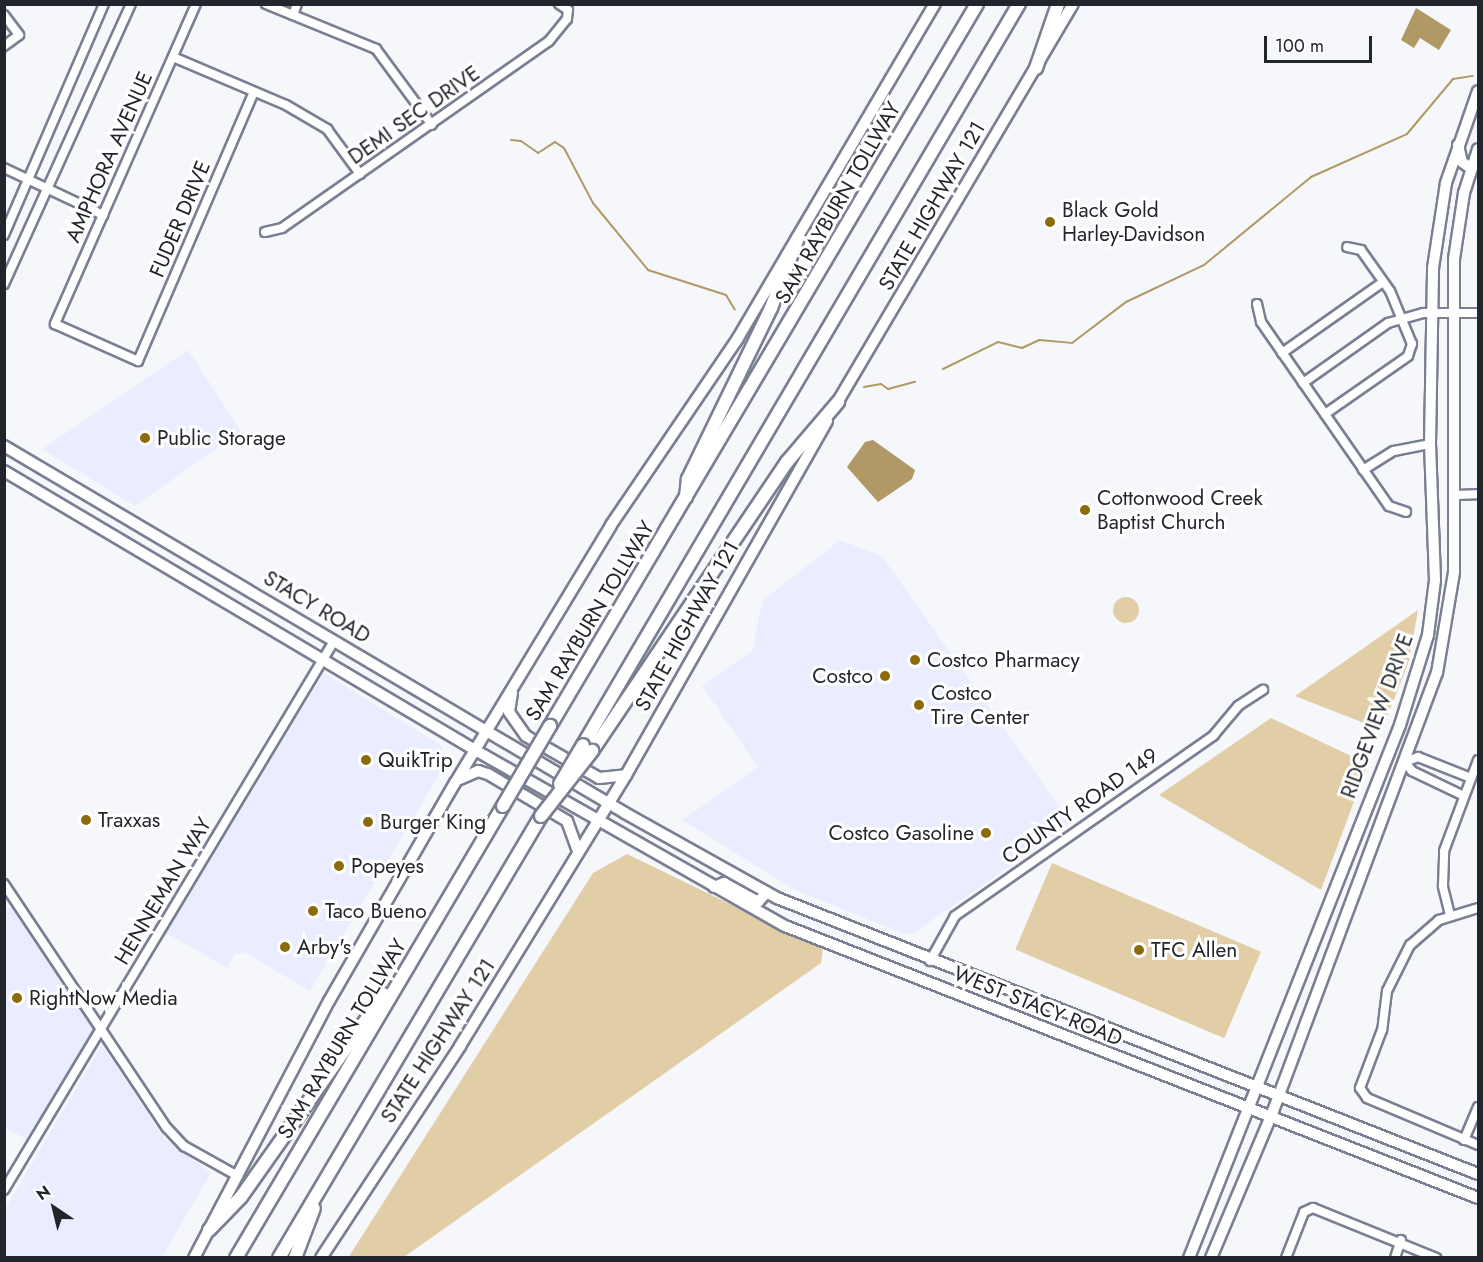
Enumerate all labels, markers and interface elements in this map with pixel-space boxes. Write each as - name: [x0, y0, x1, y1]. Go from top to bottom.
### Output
- scale bar: [1267, 24, 1375, 62]
- text: 100 m: [1275, 33, 1324, 59]
- street label: DEMI SEC DRIVE: [343, 60, 485, 170]
- street label: AMPHORA AVENUE: [60, 68, 158, 246]
- street label: SAM RAYBURN TOLLWAY: [770, 98, 906, 308]
- street label: STATE HIGHWAY 121: [873, 117, 991, 295]
- street label: FUDER DRIVE: [144, 157, 216, 281]
- place label: Black Gold Harley-Davidson: [1062, 197, 1205, 247]
- marker: Black Gold Harley-Davidson: [1043, 215, 1057, 229]
- place label: Public Storage: [157, 425, 286, 451]
- marker: Public Storage: [138, 431, 152, 445]
- place label: Cottonwood Creek Baptist Church: [1097, 485, 1263, 535]
- marker: Cottonwood Creek Baptist Church: [1078, 503, 1092, 517]
- street label: SAM RAYBURN TOLLWAY: [520, 516, 660, 726]
- street label: STATE HIGHWAY 121: [630, 537, 744, 715]
- street label: STACY ROAD: [259, 565, 375, 649]
- street label: RIDGEVIEW DRIVE: [1336, 630, 1418, 802]
- place label: Costco Pharmacy: [927, 647, 1080, 673]
- marker: Costco Pharmacy: [908, 653, 922, 667]
- place label: Costco: [812, 663, 873, 689]
- marker: Costco: [878, 669, 892, 683]
- place label: Costco Tire Center: [931, 680, 1030, 730]
- marker: Costco Tire Center: [912, 698, 926, 712]
- street label: COUNTY ROAD 149: [997, 743, 1163, 869]
- place label: QuikTrip: [378, 747, 453, 773]
- marker: QuikTrip: [359, 753, 373, 767]
- place label: Traxxas: [98, 807, 160, 833]
- place label: Burger King: [380, 809, 486, 835]
- marker: Traxxas: [79, 813, 93, 827]
- street label: HENNEMAN WAY: [109, 813, 217, 969]
- marker: Burger King: [361, 815, 375, 829]
- place label: Costco Gasoline: [828, 820, 974, 846]
- marker: Costco Gasoline: [979, 826, 993, 840]
- place label: Popeyes: [351, 853, 424, 879]
- marker: Popeyes: [332, 859, 346, 873]
- place label: Taco Bueno: [325, 898, 427, 924]
- marker: Taco Bueno: [306, 904, 320, 918]
- street label: SAM RAYBURN TOLLWAY: [272, 934, 412, 1144]
- place label: Arby's: [297, 934, 351, 960]
- place label: TFC Allen: [1151, 937, 1237, 963]
- marker: Arby's: [278, 940, 292, 954]
- marker: TFC Allen: [1132, 943, 1146, 957]
- street label: STATE HIGHWAY 121: [376, 954, 500, 1128]
- street label: WEST STACY ROAD: [950, 961, 1126, 1051]
- place label: RightNow Media: [29, 985, 178, 1011]
- marker: RightNow Media: [10, 991, 24, 1005]
- north arrow: [24, 1178, 84, 1238]
- text: N: [32, 1180, 55, 1206]

